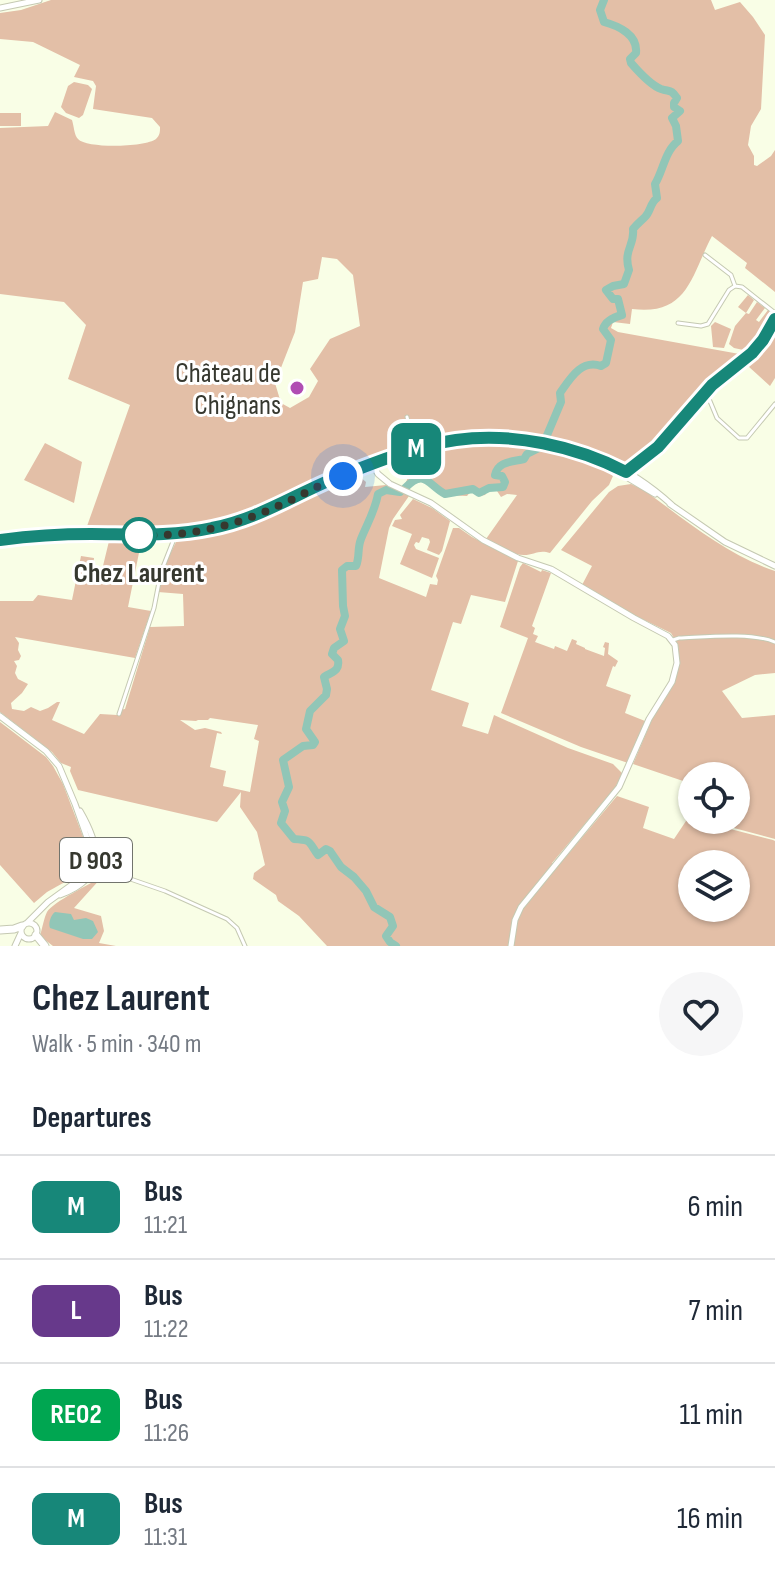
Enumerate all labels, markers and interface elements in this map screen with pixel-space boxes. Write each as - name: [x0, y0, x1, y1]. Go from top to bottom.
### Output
- place label: Château de Chignans: [175, 357, 281, 422]
- marker: Château de Chignans: [288, 379, 306, 397]
- line badge: M: [390, 423, 442, 475]
- text: M: [407, 432, 425, 465]
- your location: [323, 456, 363, 496]
- marker: Chez Laurent: [122, 518, 156, 552]
- place label: Chez Laurent: [74, 557, 204, 590]
- map controls: [678, 762, 750, 922]
- button: locate: [678, 762, 750, 834]
- road number: D 903: [60, 838, 132, 882]
- button: layers: [678, 850, 750, 922]
- button: heart: [659, 972, 743, 1056]
- text: Chez Laurent: [32, 976, 210, 1021]
- text: Walk · 5 min · 340 m: [32, 1029, 201, 1060]
- text: Departures: [32, 1100, 152, 1136]
- text: Bus: [144, 1174, 183, 1210]
- text: 6 min: [687, 1189, 743, 1225]
- text: M: [67, 1190, 85, 1223]
- text: 11:21: [144, 1210, 187, 1241]
- text: Bus: [144, 1278, 183, 1314]
- text: 7 min: [689, 1293, 743, 1329]
- text: L: [70, 1294, 82, 1327]
- text: 11:22: [144, 1314, 189, 1345]
- text: Bus: [144, 1382, 183, 1418]
- text: 11 min: [680, 1397, 743, 1433]
- text: RE02: [50, 1398, 102, 1431]
- text: 11:26: [144, 1418, 189, 1449]
- text: Bus: [144, 1486, 183, 1522]
- text: 16 min: [677, 1501, 743, 1537]
- text: M: [67, 1502, 85, 1535]
- text: 11:31: [144, 1522, 187, 1553]

